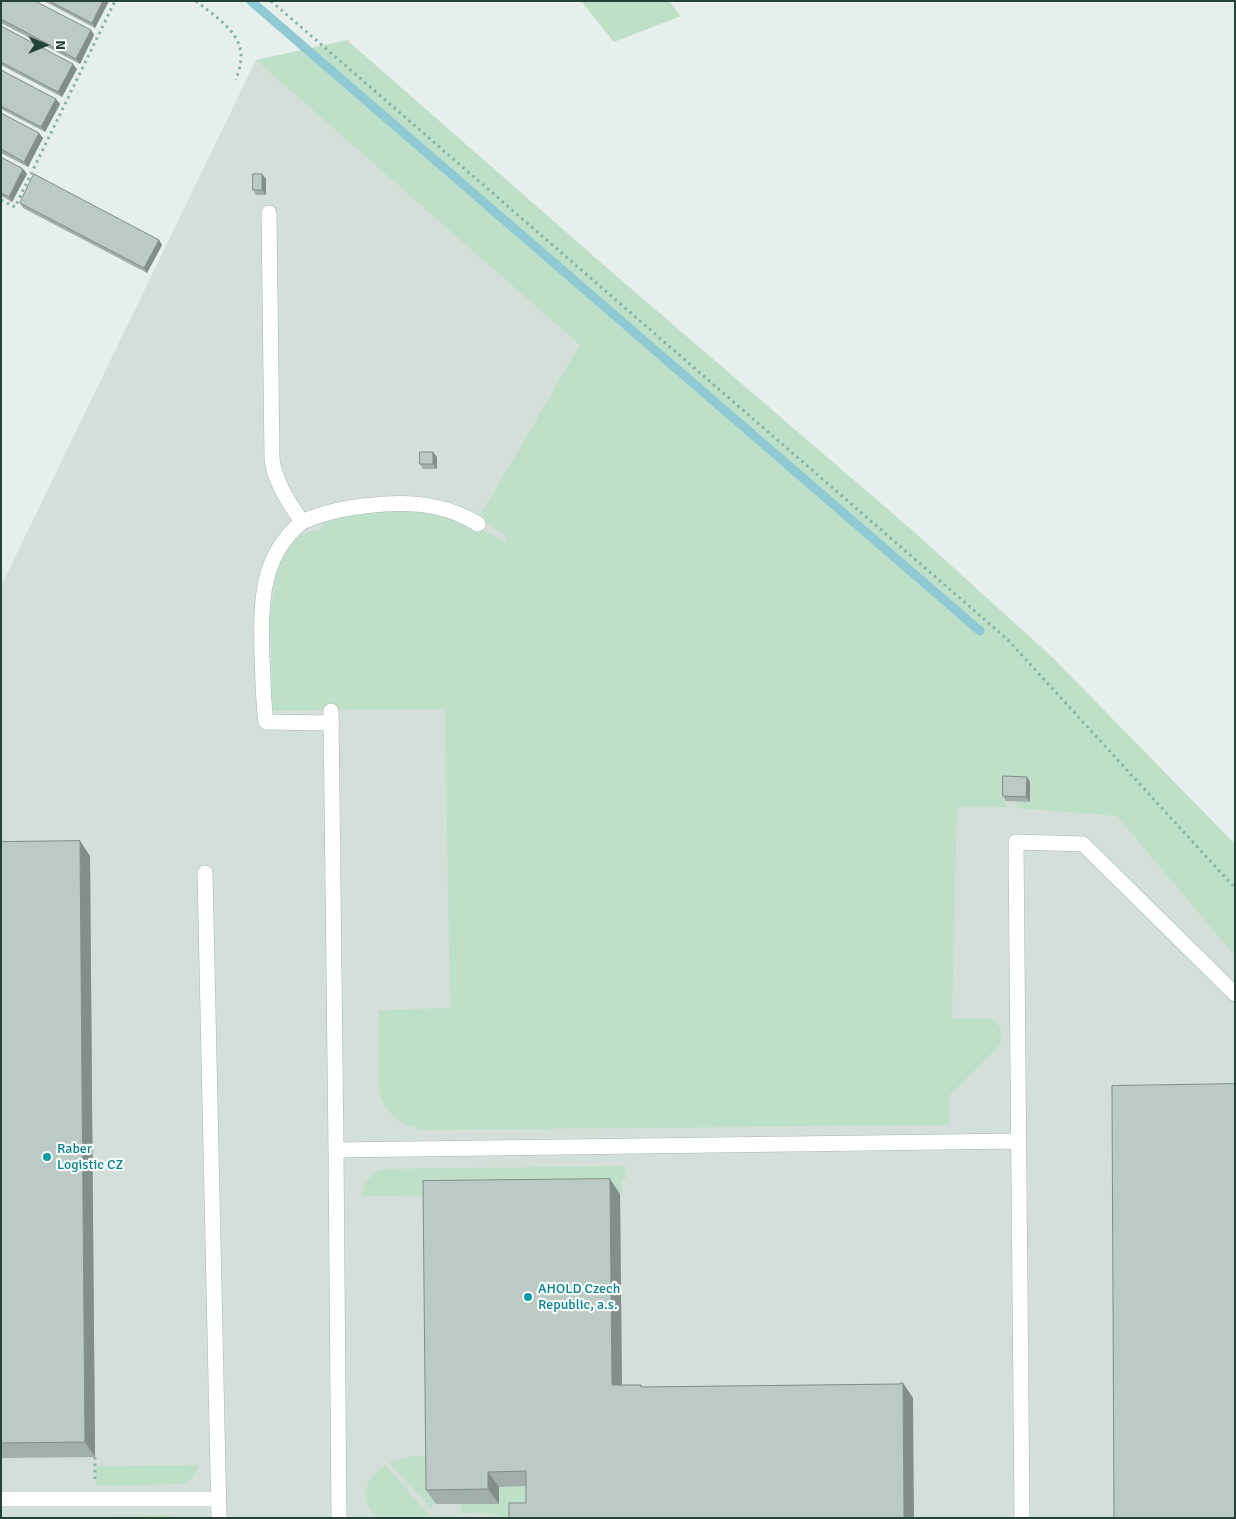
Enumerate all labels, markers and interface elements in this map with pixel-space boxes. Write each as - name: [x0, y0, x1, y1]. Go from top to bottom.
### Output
- north arrow: [20, 20, 70, 70]
- text: N: [52, 40, 69, 50]
- place label: Raber Logistic CZ: [57, 1141, 123, 1174]
- marker: Raber Logistic CZ: [41, 1151, 53, 1163]
- place label: AHOLD Czech Republic, a.s.: [538, 1281, 620, 1314]
- marker: AHOLD Czech Republic, a.s.: [522, 1291, 534, 1303]

